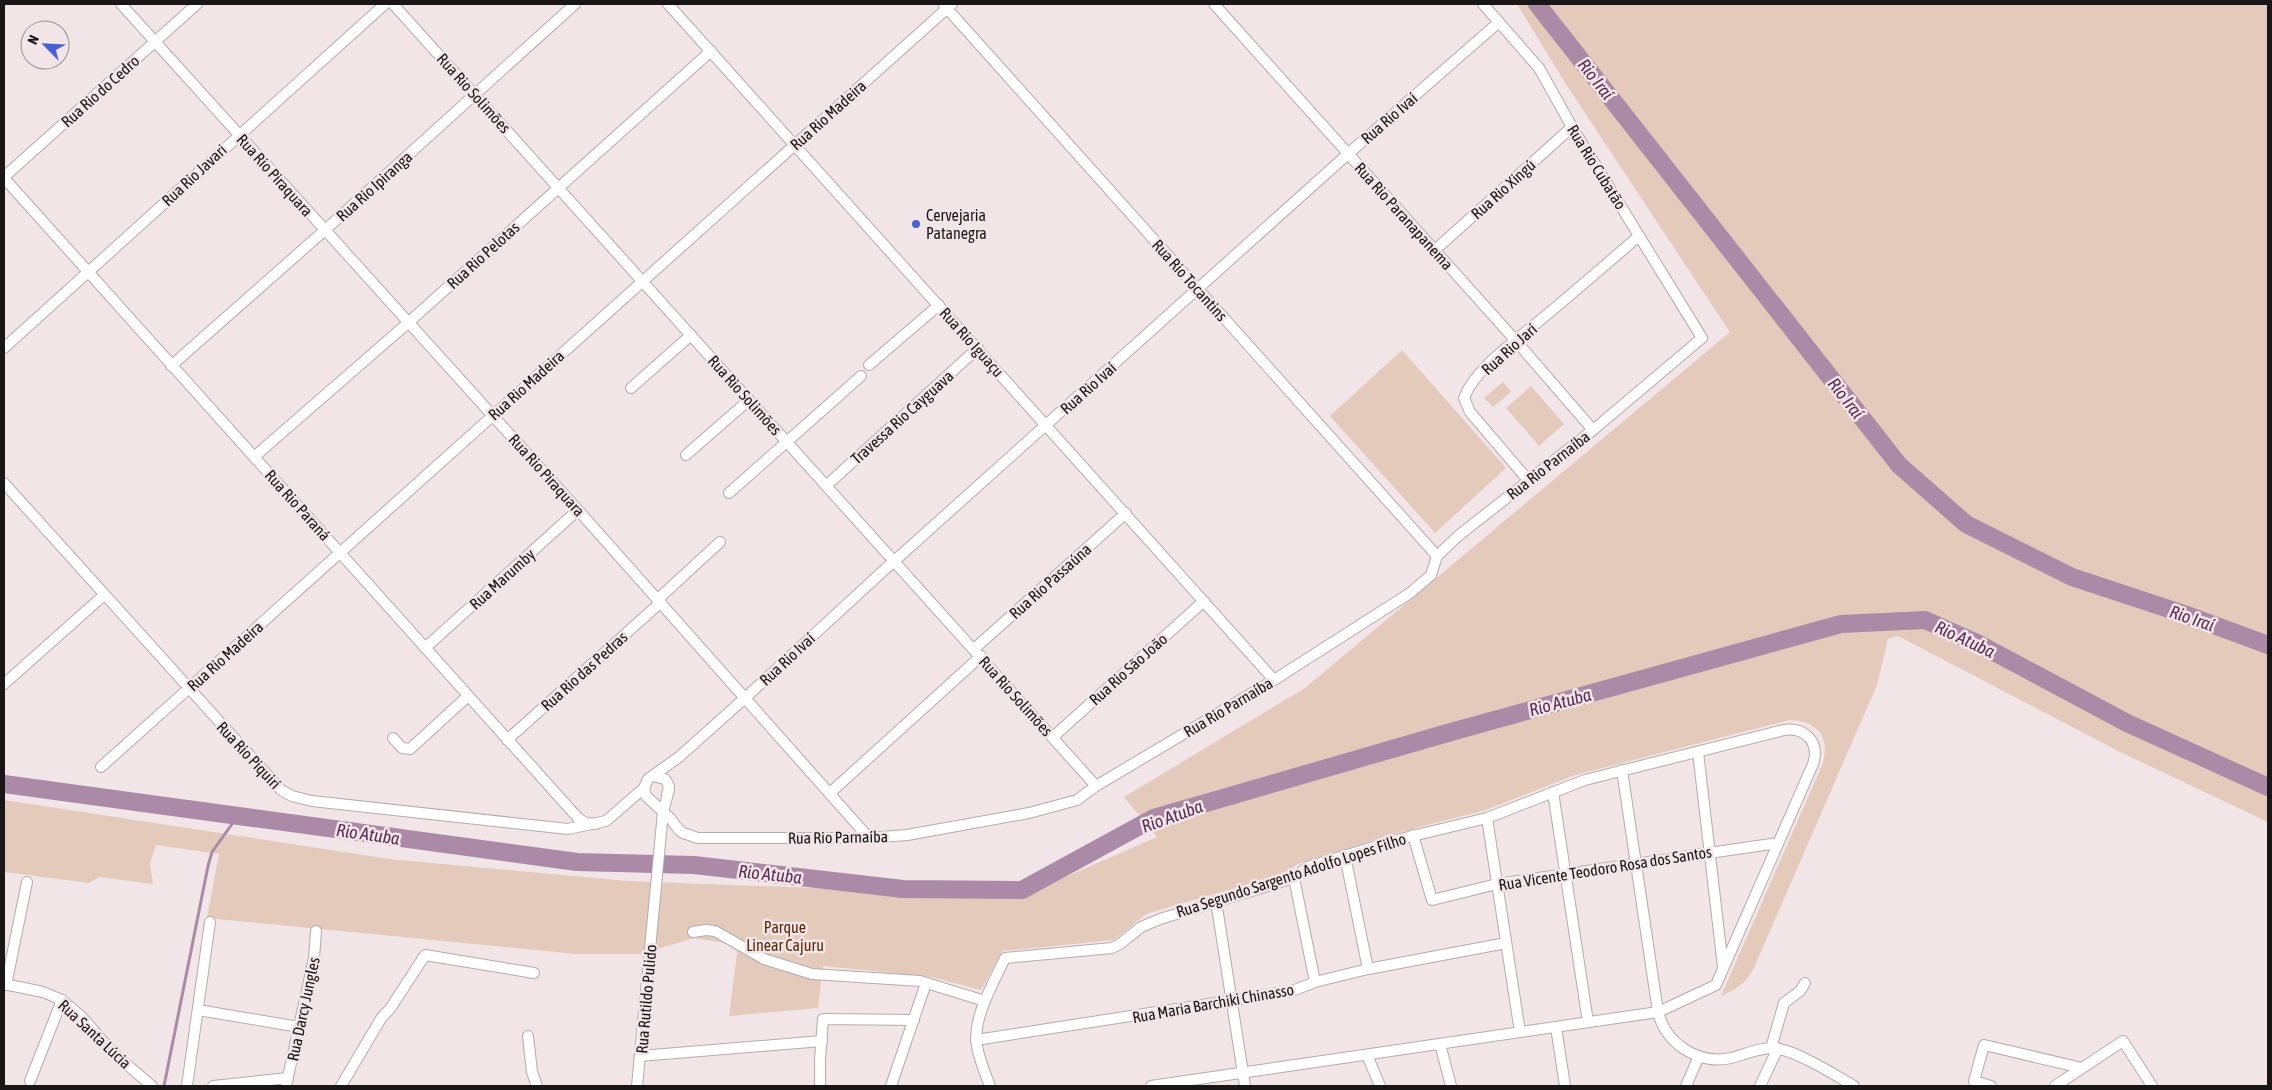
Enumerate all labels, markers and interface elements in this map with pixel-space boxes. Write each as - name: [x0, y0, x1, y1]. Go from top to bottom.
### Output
- north arrow: [20, 20, 70, 70]
- text: N: [24, 33, 42, 47]
- street label: Rua Rio Solimões: [434, 49, 515, 137]
- street label: Rua Rio do Cedro: [57, 51, 143, 131]
- water label: Rio Iraí: [1574, 54, 1619, 104]
- street label: Rua Rio Madeira: [787, 76, 869, 154]
- street label: Rua Rio Ivaí: [1357, 89, 1421, 147]
- street label: Rua Rio Cubatão: [1564, 121, 1630, 213]
- street label: Rua Rio Piraquara: [233, 130, 317, 220]
- street label: Rua Rio Javari: [158, 141, 230, 209]
- street label: Rua Rio Ipiranga: [332, 147, 416, 225]
- street label: Rua Rio Xingú: [1467, 156, 1539, 223]
- street label: Rua Rio Paranapanema: [1350, 159, 1457, 274]
- place label: Cervejaria Patanegra: [926, 206, 987, 243]
- street label: Rua Rio Pelotas: [443, 218, 523, 292]
- marker: Cervejaria Patanegra: [910, 218, 922, 230]
- street label: Rua Rio Tocantins: [1149, 236, 1231, 325]
- street label: Rua Rio Iguaçu: [936, 304, 1008, 381]
- street label: Rua Rio Jarí: [1478, 319, 1540, 378]
- street label: Rua Rio Madeira: [485, 346, 567, 424]
- street label: Rua Rio Solimões: [705, 351, 786, 439]
- street label: Rua Rio Ivaí: [1057, 358, 1120, 418]
- street label: Travessa Rio Cayguava: [847, 366, 957, 468]
- water label: Rio Iraí: [1824, 373, 1869, 423]
- street label: Rua Rio Parnaíba: [1503, 427, 1593, 503]
- street label: Rua Rio Piraquara: [505, 430, 589, 520]
- street label: Rua Rio Paraná: [262, 466, 334, 544]
- street label: Rua Rio Passaúna: [1006, 540, 1094, 622]
- street label: Rua Marumby: [466, 545, 539, 614]
- water label: Rio Iraí: [2167, 601, 2218, 636]
- water label: Rio Atuba: [1932, 616, 1999, 662]
- street label: Rua Rio Madeira: [184, 617, 266, 695]
- street label: Rua Rio das Pedras: [537, 627, 631, 714]
- street label: Rua Rio Ivaí: [756, 629, 818, 689]
- street label: Rua Rio São João: [1085, 629, 1171, 709]
- street label: Rua Rio Solimões: [976, 652, 1057, 740]
- street label: Rua Rio Parnaíba: [1180, 673, 1276, 741]
- water label: Rio Atuba: [1527, 683, 1594, 720]
- street label: Rua Rio Piquiri: [213, 718, 285, 793]
- water label: Rio Atuba: [1138, 795, 1206, 837]
- water label: Rio Atuba: [335, 819, 402, 849]
- street label: Rua Rio Parnaíba: [788, 827, 888, 847]
- street label: Rua Segundo Sargento Adolfo Lopes Filho: [1174, 829, 1408, 922]
- street label: Rua Vicente Teodoro Rosa dos Santos: [1497, 842, 1713, 894]
- water label: Rio Atuba: [737, 860, 803, 888]
- park label: Parque Linear Cajuru: [746, 918, 824, 955]
- street label: Rua Rutildo Pulido: [632, 944, 660, 1054]
- street label: Rua Darcy Jungles: [283, 955, 324, 1063]
- street label: Rua Maria Barchiki Chinasso: [1131, 980, 1295, 1026]
- street label: Rua Santa Lúcia: [55, 996, 135, 1072]

